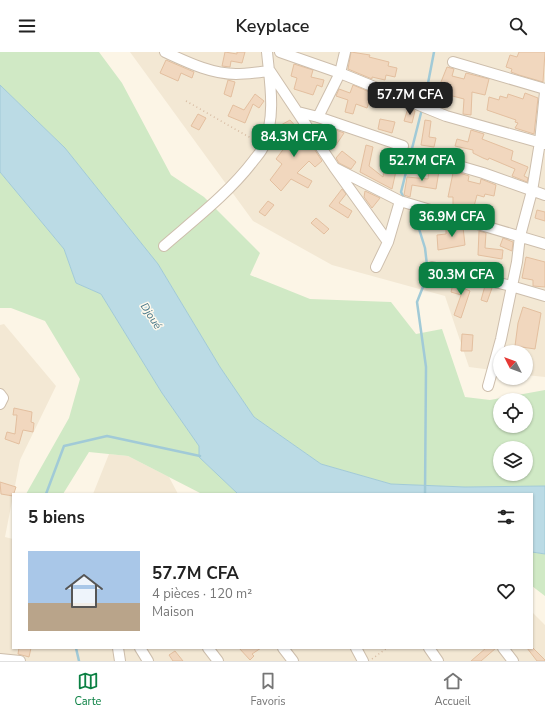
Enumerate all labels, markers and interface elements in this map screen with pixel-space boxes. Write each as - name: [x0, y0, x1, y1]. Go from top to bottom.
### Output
- text: Keyplace: [236, 14, 309, 38]
- icon: menu: [16, 15, 38, 37]
- icon: search: [507, 15, 529, 37]
- pin: 57.7M CFA: [364, 82, 456, 116]
- text: 57.7M CFA: [377, 86, 443, 104]
- pin: 84.3M CFA: [248, 124, 340, 158]
- text: 84.3M CFA: [261, 128, 327, 146]
- pin: 52.7M CFA: [376, 148, 468, 182]
- text: 52.7M CFA: [389, 152, 455, 170]
- pin: 36.9M CFA: [406, 204, 498, 238]
- text: 36.9M CFA: [419, 208, 485, 226]
- pin: 30.3M CFA: [415, 262, 507, 296]
- text: 30.3M CFA: [428, 266, 494, 284]
- water label: Djoué: [137, 300, 165, 332]
- north arrow: [493, 345, 533, 385]
- map controls: [493, 345, 533, 481]
- button: locate: [493, 393, 533, 433]
- button: layers: [493, 441, 533, 481]
- text: 5 biens: [28, 506, 85, 529]
- icon: filters: [495, 506, 517, 528]
- text: 57.7M CFA: [152, 562, 239, 585]
- icon: home: [60, 567, 108, 615]
- icon: heart: [495, 580, 517, 602]
- text: 4 pièces · 120 m²: [152, 585, 252, 603]
- text: Maison: [152, 603, 194, 621]
- tab: Carte: [75, 670, 101, 709]
- tab: Favoris: [250, 670, 286, 709]
- tab: Accueil: [435, 670, 470, 709]

